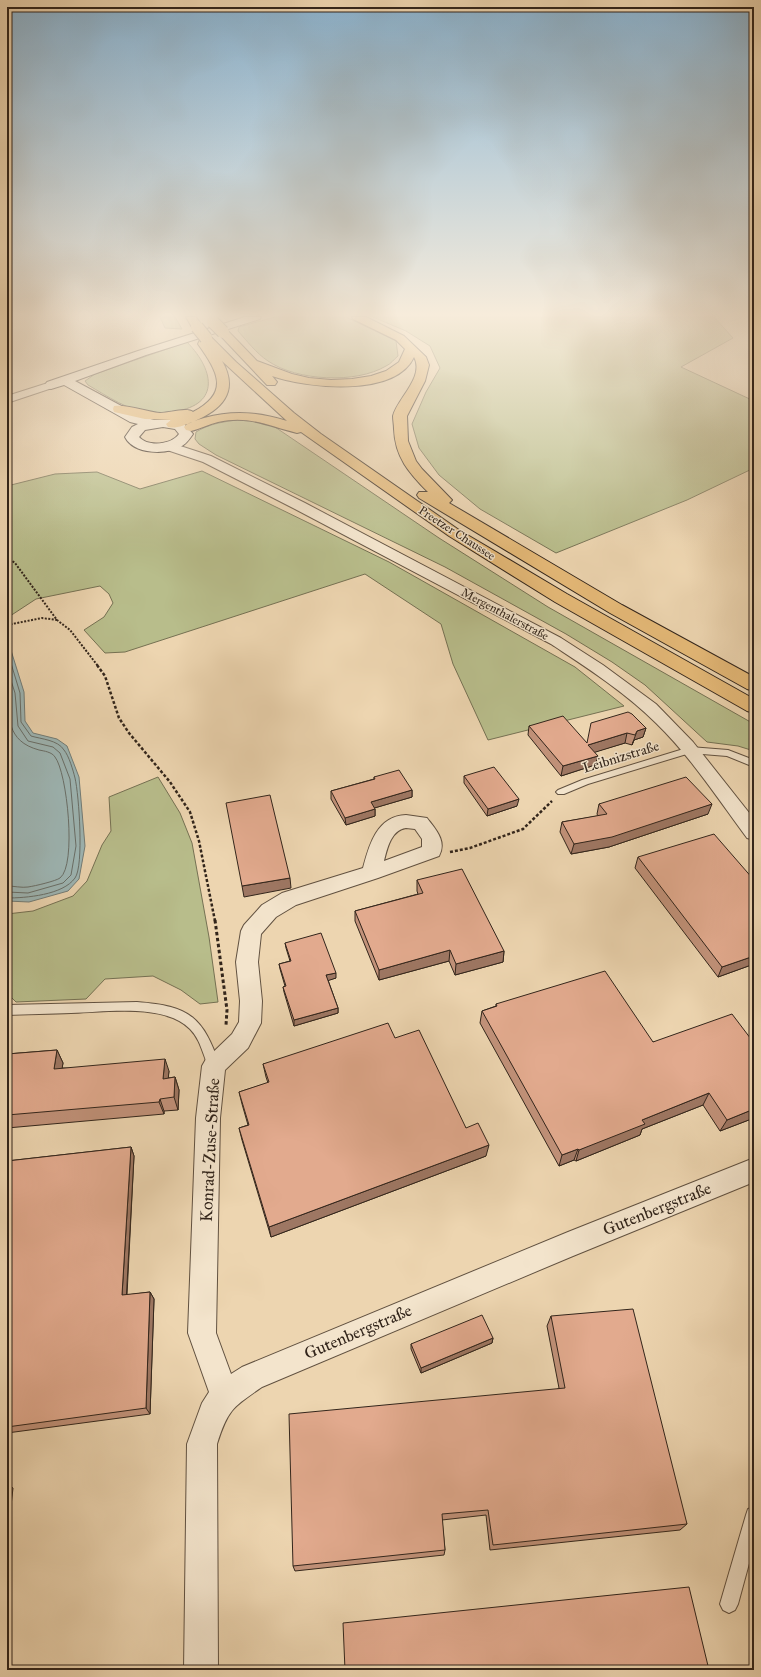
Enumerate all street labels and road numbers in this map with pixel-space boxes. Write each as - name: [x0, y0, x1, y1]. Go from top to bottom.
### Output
- street label: Preetzer Chaussee: [416, 503, 498, 563]
- street label: Mergenthalerstraße: [458, 585, 551, 644]
- street label: Leibnizstraße: [581, 737, 661, 777]
- street label: Konrad-Zuse-Straße: [196, 1078, 224, 1222]
- street label: Gutenbergstraße: [600, 1178, 714, 1240]
- street label: Gutenbergstraße: [301, 1300, 415, 1364]

